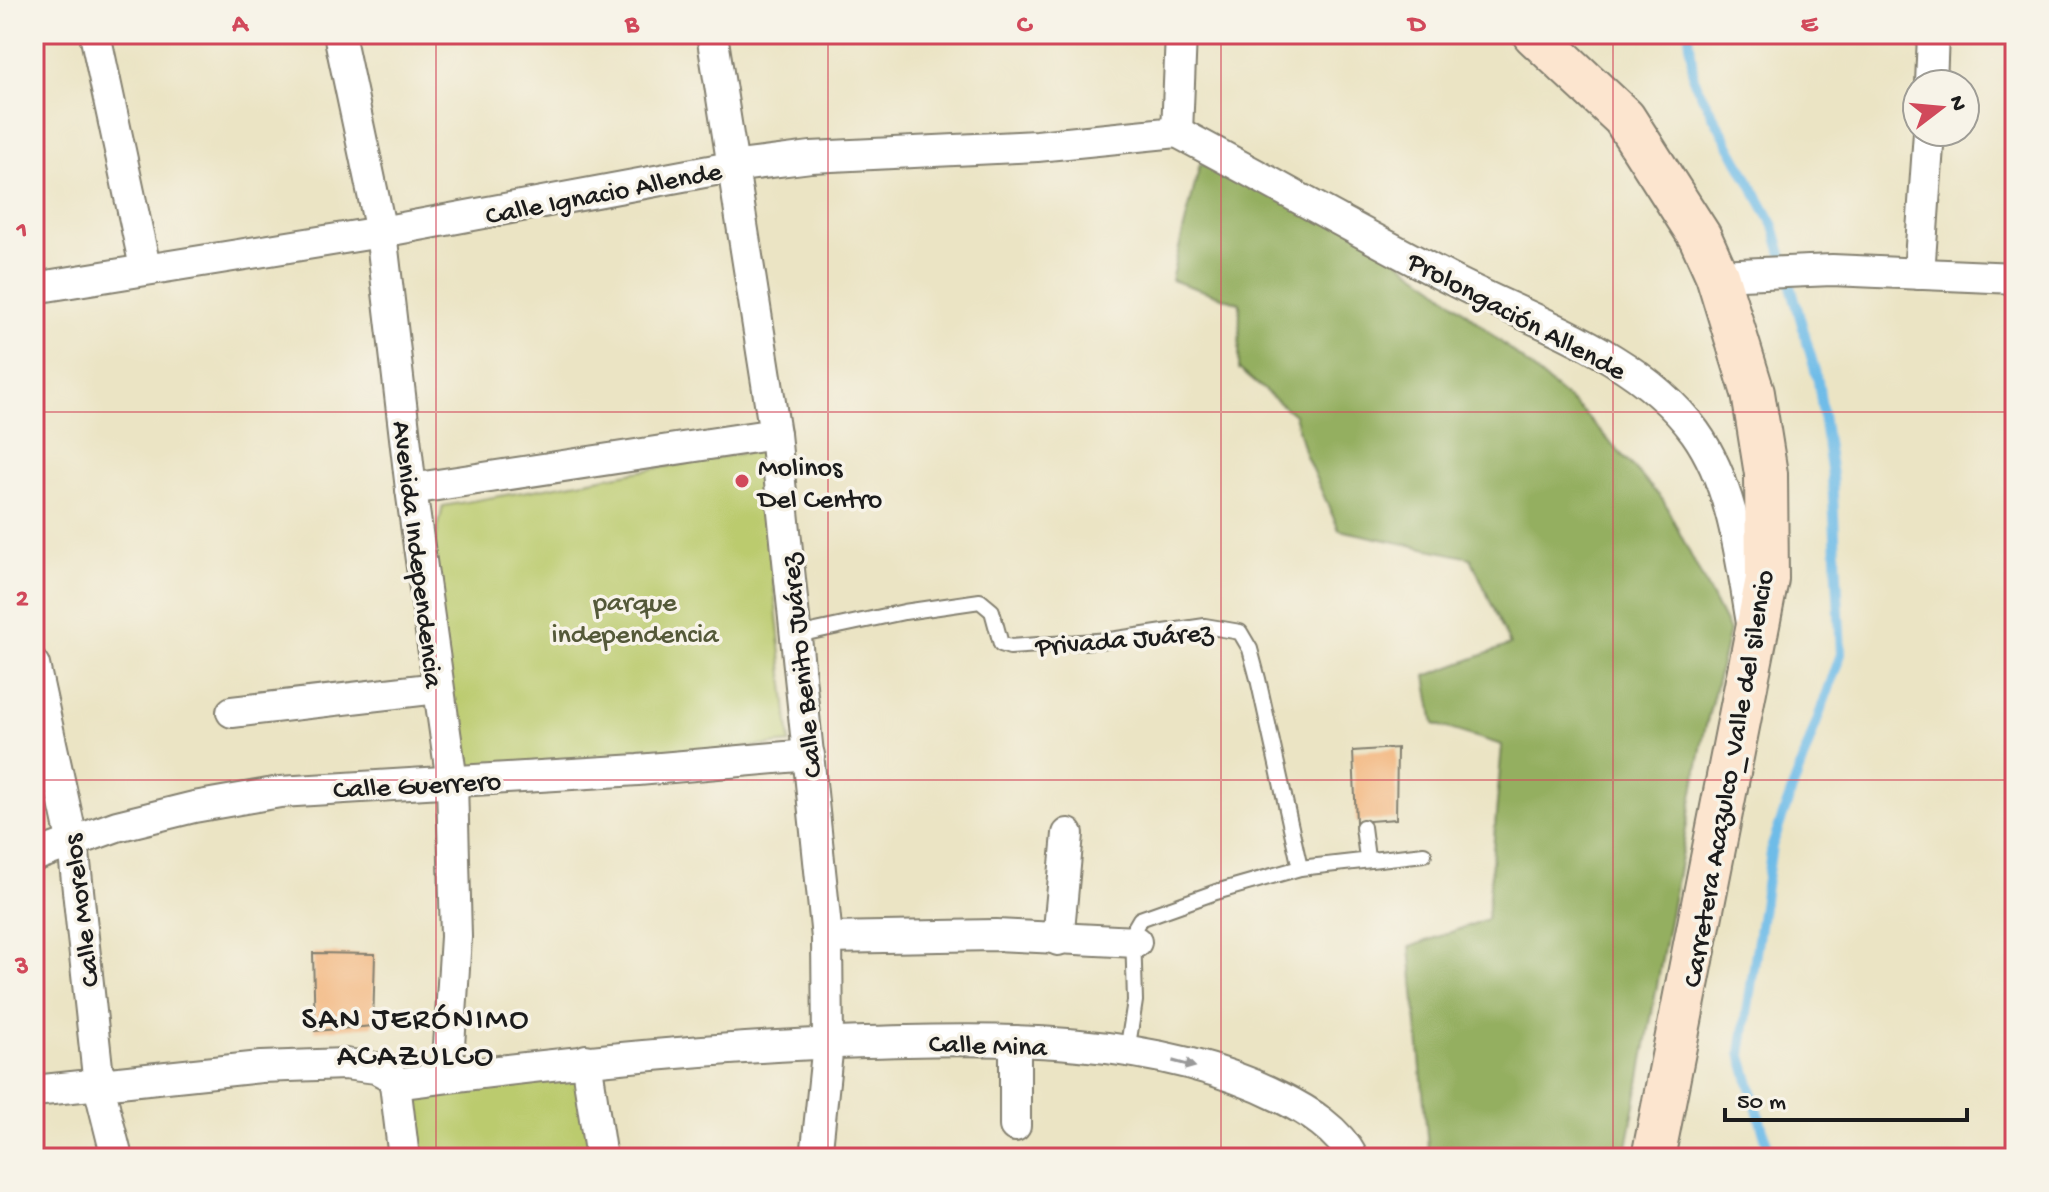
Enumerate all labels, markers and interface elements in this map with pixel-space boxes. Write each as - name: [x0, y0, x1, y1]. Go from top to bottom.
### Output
- text: A: [231, 11, 249, 42]
- text: B: [624, 11, 640, 42]
- text: C: [1017, 11, 1034, 42]
- text: D: [1407, 11, 1427, 42]
- text: E: [1801, 11, 1819, 42]
- north arrow: [1901, 68, 1981, 148]
- text: N: [1942, 93, 1971, 114]
- street label: Calle Ignacio Allende: [483, 156, 725, 234]
- text: 1: [16, 217, 27, 248]
- street label: Prolongación Allende: [1400, 246, 1631, 390]
- street label: Avenida Independencia: [383, 419, 448, 691]
- place label: Molinos Del Centro: [756, 453, 882, 518]
- marker: Molinos Del Centro: [733, 472, 751, 490]
- street label: Calle Benito Juárez: [775, 550, 832, 779]
- street label: Carretera Acazulco_Valle del silencio: [1677, 568, 1783, 990]
- text: 2: [16, 585, 29, 616]
- park label: parque independencia: [551, 588, 720, 653]
- street label: Privada Juárez: [1033, 617, 1216, 666]
- street label: Calle Guerrero: [332, 767, 502, 808]
- street label: Calle Morelos: [58, 832, 109, 989]
- text: 3: [14, 953, 29, 984]
- district label: SAN JERÓNIMO ACAZULCO: [301, 1002, 531, 1077]
- street label: Calle Mina: [928, 1029, 1049, 1066]
- one-way arrow: [1172, 1058, 1197, 1070]
- scale bar: [1725, 1072, 1967, 1122]
- text: 50 m: [1737, 1089, 1786, 1118]

